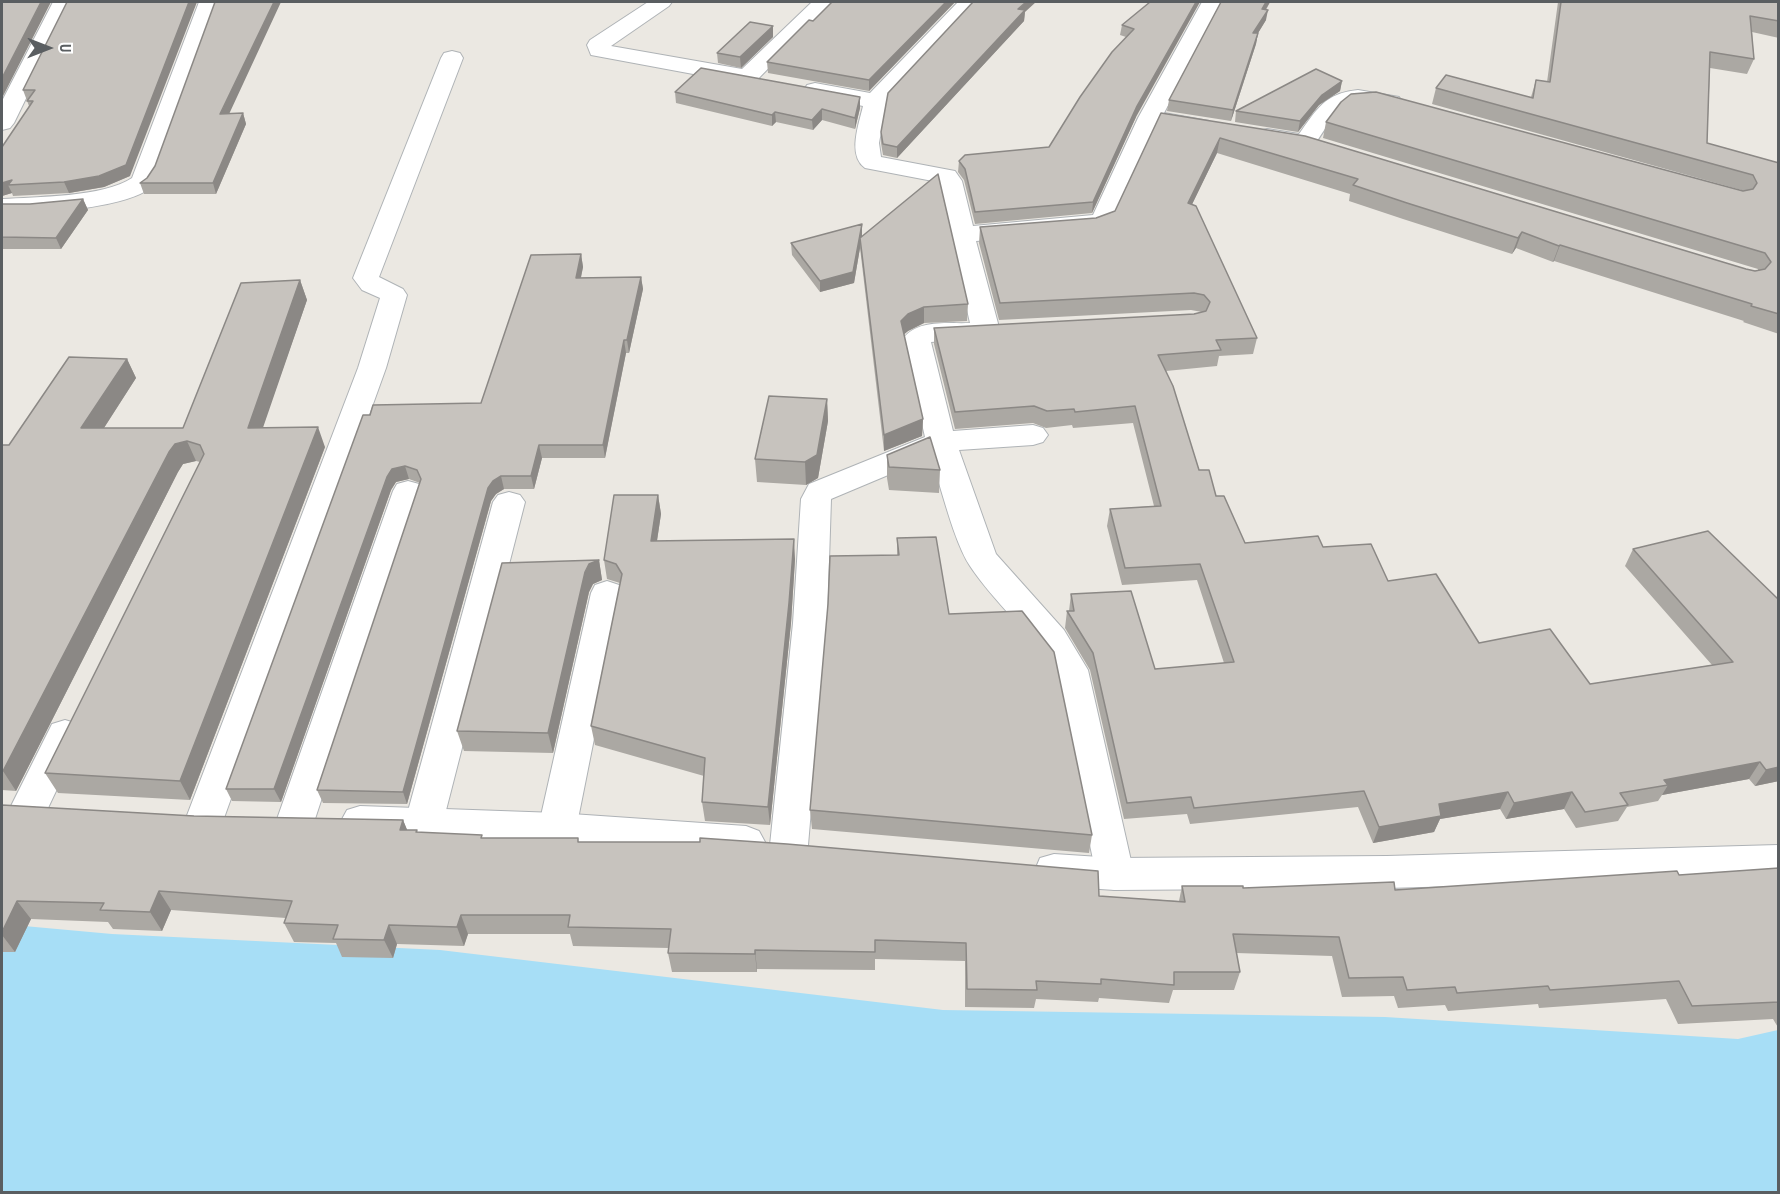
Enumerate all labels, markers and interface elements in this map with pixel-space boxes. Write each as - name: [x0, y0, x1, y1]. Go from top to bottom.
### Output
- north arrow: [18, 18, 78, 78]
- text: U: [56, 44, 76, 52]

